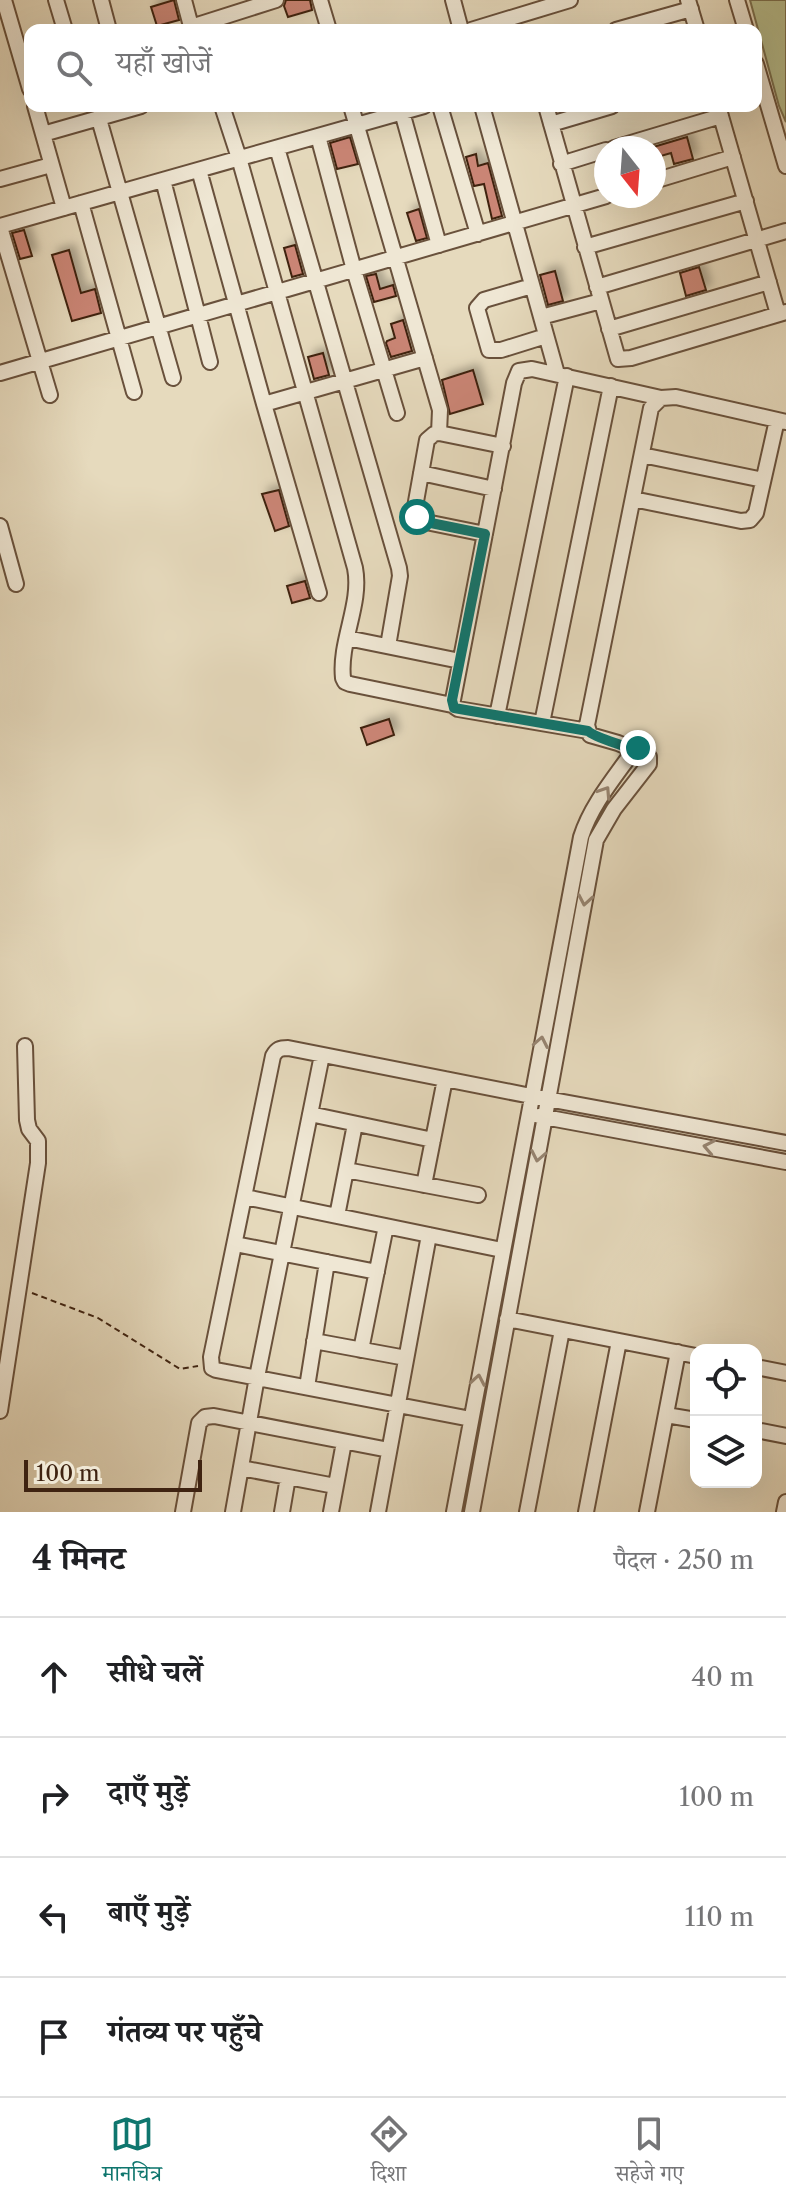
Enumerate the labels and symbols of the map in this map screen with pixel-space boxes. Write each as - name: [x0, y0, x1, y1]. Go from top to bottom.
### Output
- north arrow: [594, 136, 666, 208]
- route start: [399, 499, 435, 535]
- route end: [620, 730, 656, 766]
- one-way arrow: [596, 786, 611, 801]
- one-way arrow: [577, 893, 594, 907]
- one-way arrow: [532, 1035, 549, 1049]
- one-way arrow: [703, 1140, 716, 1157]
- one-way arrow: [530, 1149, 547, 1162]
- one-way arrow: [469, 1373, 486, 1387]
- scale bar: [24, 1456, 202, 1492]

